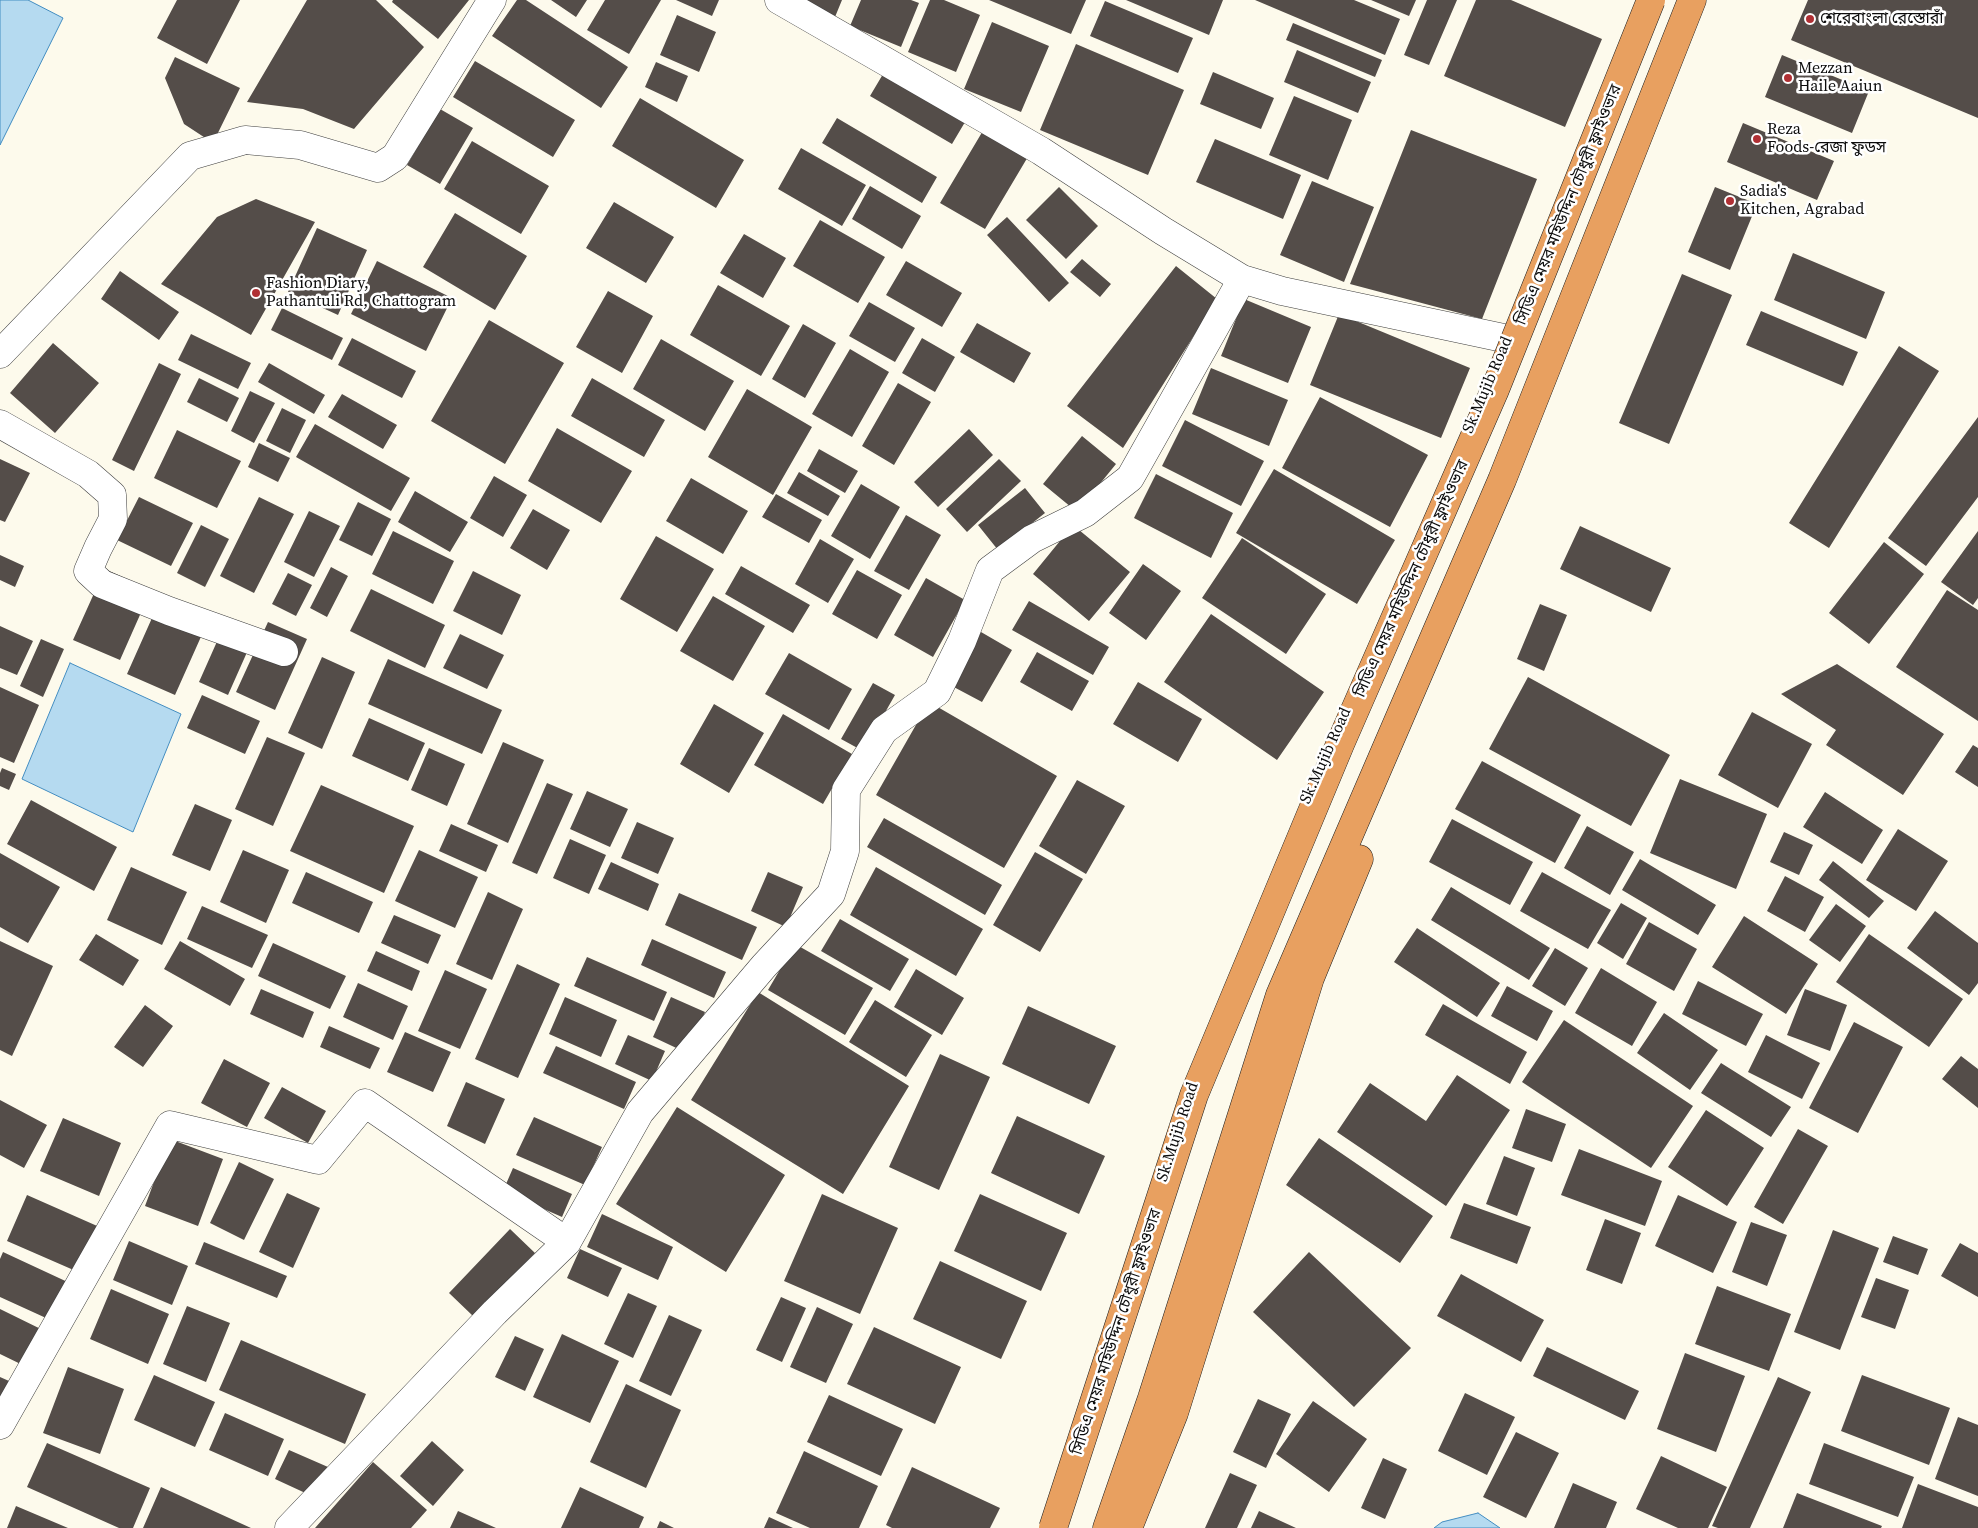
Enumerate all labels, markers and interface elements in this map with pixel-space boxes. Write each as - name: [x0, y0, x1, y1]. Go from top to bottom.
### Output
- place label: শেরেবাংলা রেস্তোরাঁ: [1820, 9, 1943, 29]
- marker: শেরেবাংলা রেস্তোরাঁ: [1804, 13, 1816, 25]
- place label: Mezzan Haile Aaiun: [1798, 59, 1882, 97]
- marker: Mezzan Haile Aaiun: [1782, 72, 1794, 84]
- street label: সিডিএ মেয়র মহিউদ্দিন চৌধুরী ফ্লাইওভার: [1512, 82, 1626, 328]
- place label: Reza Foods-রেজা ফুডস: [1767, 120, 1886, 158]
- marker: Reza Foods-রেজা ফুডস: [1751, 133, 1763, 145]
- place label: Sadia's Kitchen, Agrabad: [1740, 182, 1864, 220]
- marker: Sadia's Kitchen, Agrabad: [1724, 195, 1736, 207]
- place label: Fashion Diary, Pathantuli Rd, Chattogram: [266, 274, 456, 312]
- marker: Fashion Diary, Pathantuli Rd, Chattogram: [250, 287, 262, 299]
- street label: Sk.Mujib Road: [1459, 334, 1517, 436]
- street label: সিডিএ মেয়র মহিউদ্দিন চৌধুরী ফ্লাইওভার: [1351, 457, 1473, 701]
- street label: Sk.Mujib Road: [1296, 705, 1356, 807]
- street label: Sk.Mujib Road: [1153, 1080, 1203, 1184]
- street label: সিডিএ মেয়র মহিউদ্দিন চৌধুরী ফ্লাইওভার: [1068, 1207, 1166, 1457]

